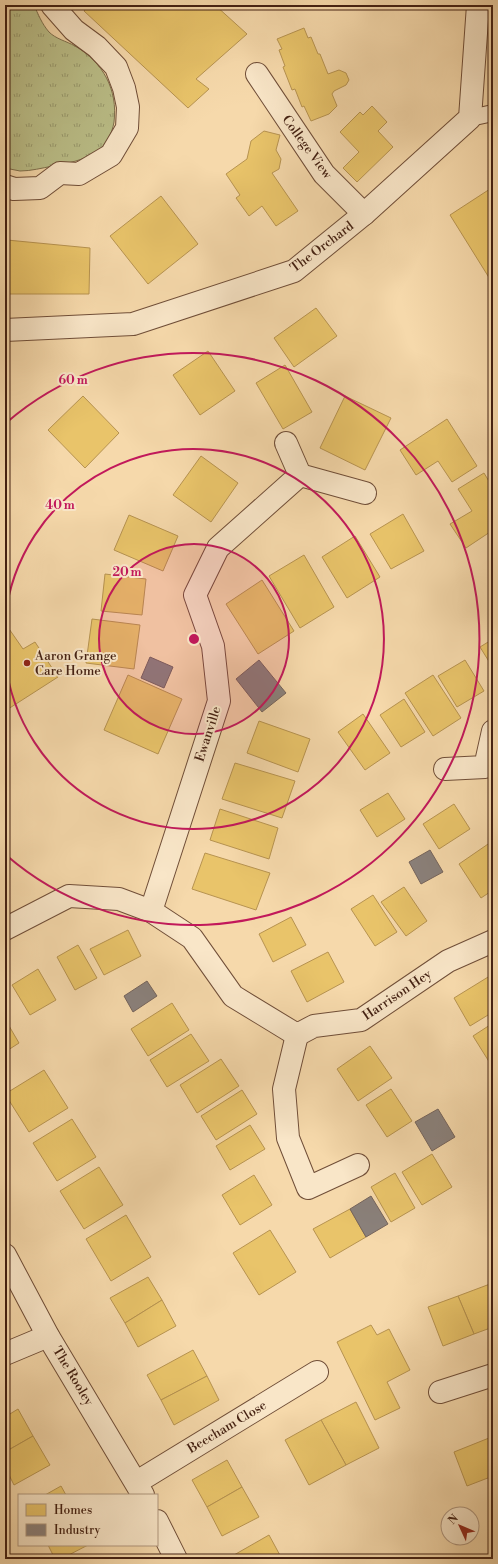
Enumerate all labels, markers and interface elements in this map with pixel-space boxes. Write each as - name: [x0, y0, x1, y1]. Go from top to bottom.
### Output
- street label: College View: [279, 112, 336, 183]
- street label: The Orchard: [287, 218, 357, 276]
- text: 60 m: [58, 373, 88, 388]
- text: 40 m: [45, 498, 75, 513]
- text: 20 m: [112, 565, 142, 580]
- centre of rings: [187, 632, 201, 646]
- place label: Aaron Grange Care Home: [34, 648, 117, 679]
- marker: Aaron Grange Care Home: [22, 658, 32, 668]
- street label: Ewanville: [192, 704, 225, 764]
- street label: Harrison Hey: [359, 966, 435, 1024]
- street label: The Rooley: [49, 1344, 97, 1409]
- street label: Beecham Close: [184, 1397, 270, 1457]
- legend: [18, 1494, 158, 1546]
- text: Homes: [54, 1503, 92, 1518]
- north arrow: [440, 1506, 480, 1546]
- text: N: [445, 1512, 462, 1528]
- text: Industry: [54, 1523, 101, 1538]

